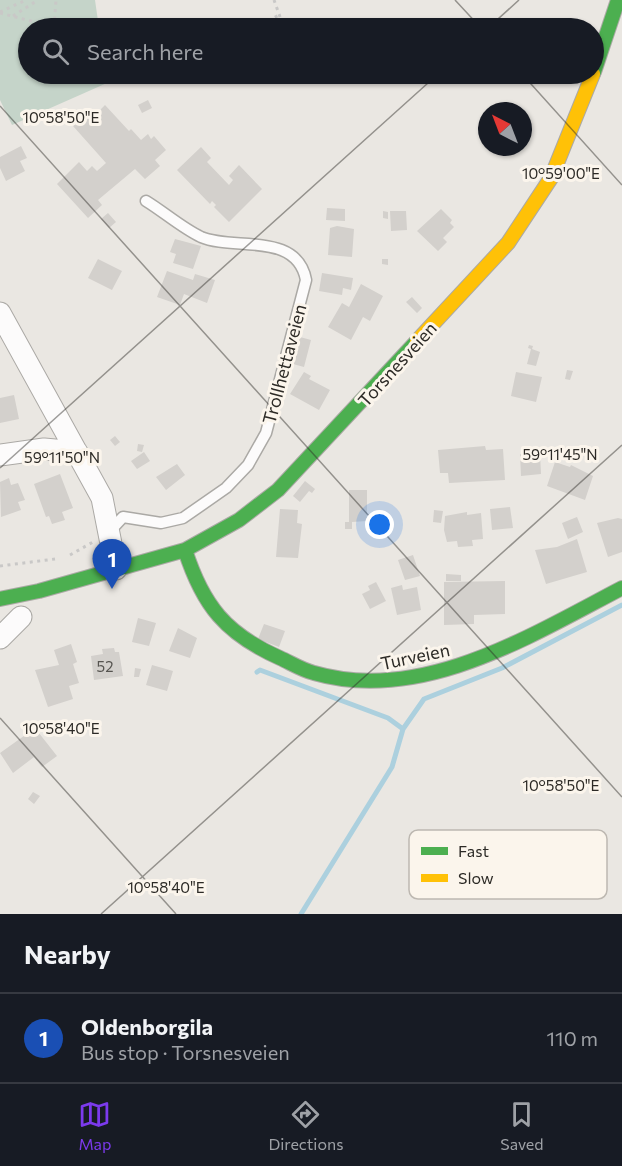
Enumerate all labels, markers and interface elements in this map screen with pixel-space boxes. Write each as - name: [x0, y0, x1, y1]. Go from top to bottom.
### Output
- search box: [18, 18, 604, 84]
- icon: search: [39, 35, 72, 68]
- text: Search here: [87, 38, 203, 65]
- north arrow: [478, 102, 532, 156]
- text: 10°58'50"E: [23, 108, 100, 126]
- text: 10°59'00"E: [522, 164, 600, 182]
- street label: Trollhettaveien: [257, 302, 311, 426]
- street label: Torsnesveien: [353, 317, 441, 411]
- text: 59°11'45"N: [522, 445, 598, 463]
- text: 59°11'50"N: [24, 448, 100, 466]
- your location: [365, 510, 394, 539]
- pin: 1: [92, 540, 132, 589]
- street label: Turveien: [378, 638, 452, 674]
- house number: 52: [97, 657, 113, 675]
- text: 10°58'40"E: [22, 719, 100, 737]
- text: 10°58'50"E: [523, 776, 600, 794]
- legend: [409, 830, 607, 899]
- text: Fast: [458, 841, 489, 860]
- text: Slow: [458, 868, 494, 887]
- text: 10°58'40"E: [127, 878, 205, 896]
- text: Nearby: [24, 938, 111, 969]
- text: Oldenborgila: [81, 1013, 213, 1040]
- text: 1: [39, 1026, 48, 1050]
- text: 110 m: [547, 1026, 598, 1050]
- text: Bus stop · Torsnesveien: [81, 1040, 290, 1064]
- tab: Map: [78, 1098, 111, 1153]
- tab: Directions: [268, 1098, 343, 1153]
- tab: Saved: [500, 1098, 544, 1153]

